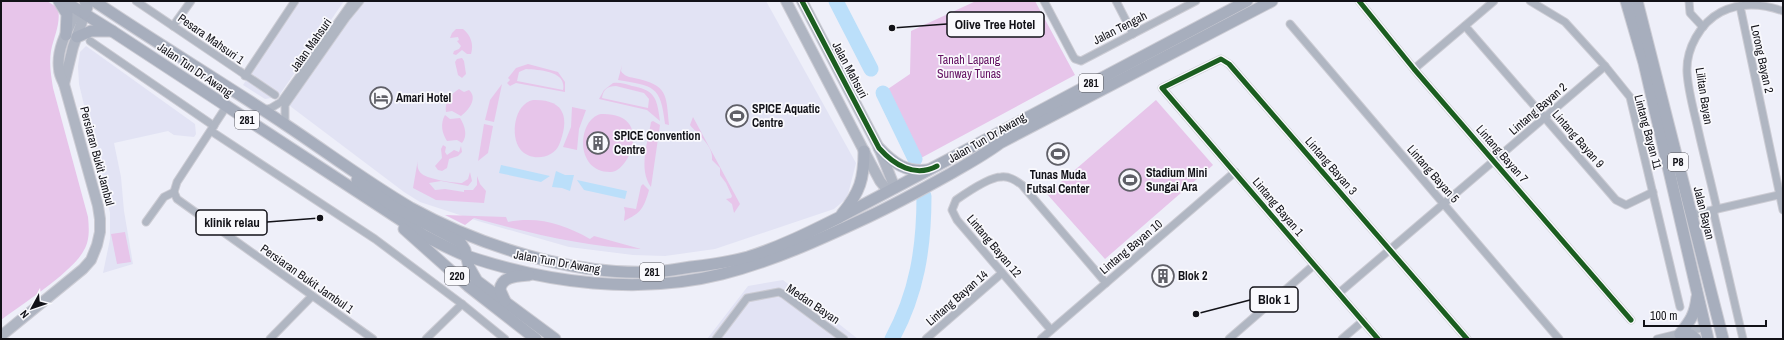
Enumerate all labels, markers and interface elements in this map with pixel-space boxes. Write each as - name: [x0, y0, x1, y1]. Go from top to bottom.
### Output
- street label: Jalan Tengah: [1090, 8, 1150, 48]
- street label: Pesara Mahsuri 1: [175, 10, 248, 68]
- callout: Olive Tree Hotel: [947, 12, 1044, 37]
- street label: Jalan Mahsuri: [287, 15, 335, 75]
- text: Olive Tree Hotel: [955, 16, 1035, 33]
- street label: Lorong Bayan 2: [1747, 23, 1777, 95]
- street label: Jalan Tun Dr Awang: [154, 39, 236, 101]
- street label: Jalan Mahsuri: [828, 39, 872, 101]
- park label: Tanah Lapang Sunway Tunas: [937, 52, 1001, 82]
- street label: Lilitan Bayan: [1692, 66, 1716, 126]
- road number: 281: [1079, 74, 1103, 92]
- street label: Lintang Bayan 2: [1506, 79, 1570, 139]
- hotel icon: Amari Hotel: [368, 85, 394, 111]
- place label: Amari Hotel: [396, 90, 451, 106]
- street label: Lintang Bayan 11: [1630, 93, 1666, 171]
- place label: SPICE Aquatic Centre: [752, 101, 821, 131]
- sports icon: SPICE Aquatic Centre: [724, 103, 750, 129]
- street label: Persiaran Bukit Jambul: [76, 105, 118, 207]
- street label: Lintang Bayan 9: [1548, 107, 1608, 171]
- street label: Jalan Tun Dr Awang: [945, 109, 1029, 167]
- road number: 281: [235, 111, 259, 129]
- street label: Lintang Bayan 7: [1472, 122, 1532, 187]
- place label: SPICE Convention Centre: [614, 128, 700, 158]
- building icon: SPICE Convention Centre: [585, 130, 611, 156]
- street label: Lintang Bayan 3: [1301, 134, 1361, 198]
- sports icon: Tunas Muda Futsal Center: [1045, 141, 1071, 167]
- street label: Lintang Bayan 5: [1403, 142, 1463, 207]
- road number: P8: [1668, 153, 1688, 171]
- place label: Stadium Mini Sungai Ara: [1146, 165, 1208, 195]
- place label: Tunas Muda Futsal Center: [1027, 167, 1090, 197]
- sports icon: Stadium Mini Sungai Ara: [1117, 167, 1143, 193]
- street label: Lintang Bayan 1: [1249, 174, 1308, 240]
- street label: Jalan Bayan: [1690, 185, 1718, 241]
- callout: klinik relau: [196, 210, 267, 235]
- street label: Lintang Bayan 12: [963, 211, 1025, 281]
- text: klinik relau: [204, 214, 260, 231]
- street label: Lintang Bayan 10: [1096, 216, 1166, 278]
- street label: Persiaran Bukit Jambul 1: [257, 241, 357, 318]
- street label: Jalan Tun Dr Awang: [513, 247, 602, 278]
- road number: 281: [640, 263, 664, 281]
- building icon: Blok 2: [1150, 263, 1176, 289]
- street label: Lintang Bayan 14: [923, 266, 992, 329]
- road number: 220: [445, 267, 469, 285]
- place label: Blok 2: [1178, 268, 1208, 284]
- street label: Medan Bayan: [783, 280, 843, 328]
- callout: Blok 1: [1250, 287, 1298, 312]
- north arrow: [12, 288, 52, 328]
- text: Blok 1: [1258, 291, 1290, 308]
- scale bar: [1644, 302, 1766, 328]
- text: N: [17, 307, 32, 321]
- text: 100 m: [1650, 308, 1677, 324]

